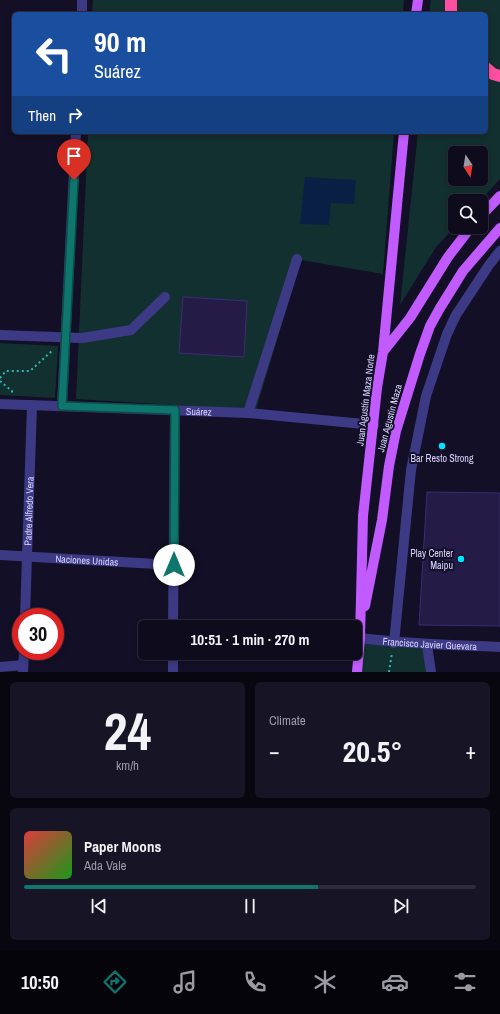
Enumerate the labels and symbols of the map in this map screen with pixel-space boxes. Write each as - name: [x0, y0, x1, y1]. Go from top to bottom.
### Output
- pin: [57, 139, 91, 180]
- north arrow: [448, 146, 488, 186]
- street label: Juan Agustín Maza Norte: [353, 353, 378, 447]
- street label: Juan Agustín Maza: [374, 382, 405, 453]
- street label: Suárez: [186, 405, 212, 419]
- marker: Bar Resto Strong: [437, 441, 447, 451]
- place label: Bar Resto Strong: [411, 452, 474, 465]
- street label: Padre Alfredo Vera: [21, 476, 37, 546]
- position arrow: [153, 544, 195, 586]
- place label: Play Center Maipu: [410, 547, 453, 572]
- street label: Naciones Unidas: [55, 552, 119, 569]
- marker: Play Center Maipu: [456, 554, 466, 564]
- speed limit sign: 30: [12, 608, 64, 660]
- street label: Francisco Javier Guevara: [382, 635, 478, 653]

